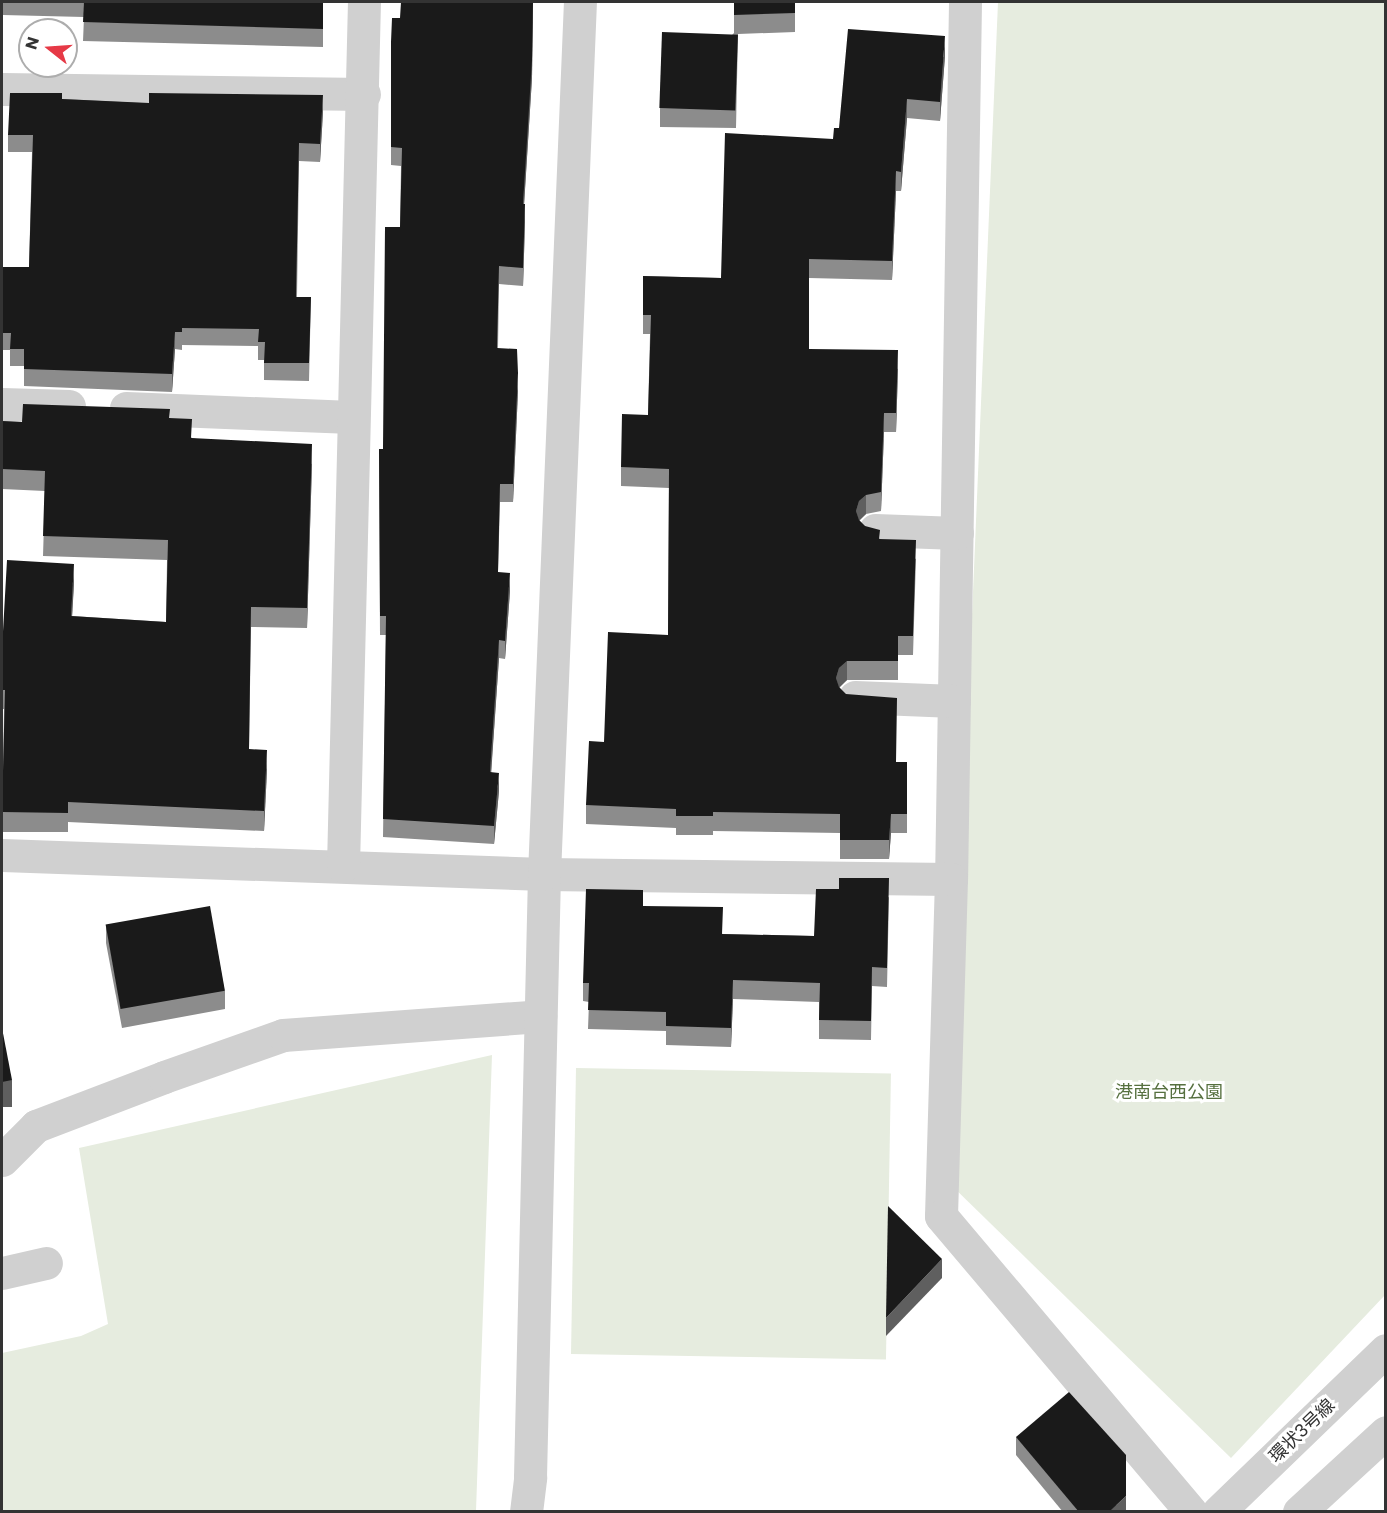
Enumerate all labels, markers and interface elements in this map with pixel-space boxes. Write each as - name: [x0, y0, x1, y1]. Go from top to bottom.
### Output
- north arrow: [18, 18, 78, 78]
- text: N: [19, 34, 45, 52]
- park label: 港南台西公園: [1115, 1081, 1223, 1103]
- street label: 環状3号線: [1265, 1395, 1339, 1467]

